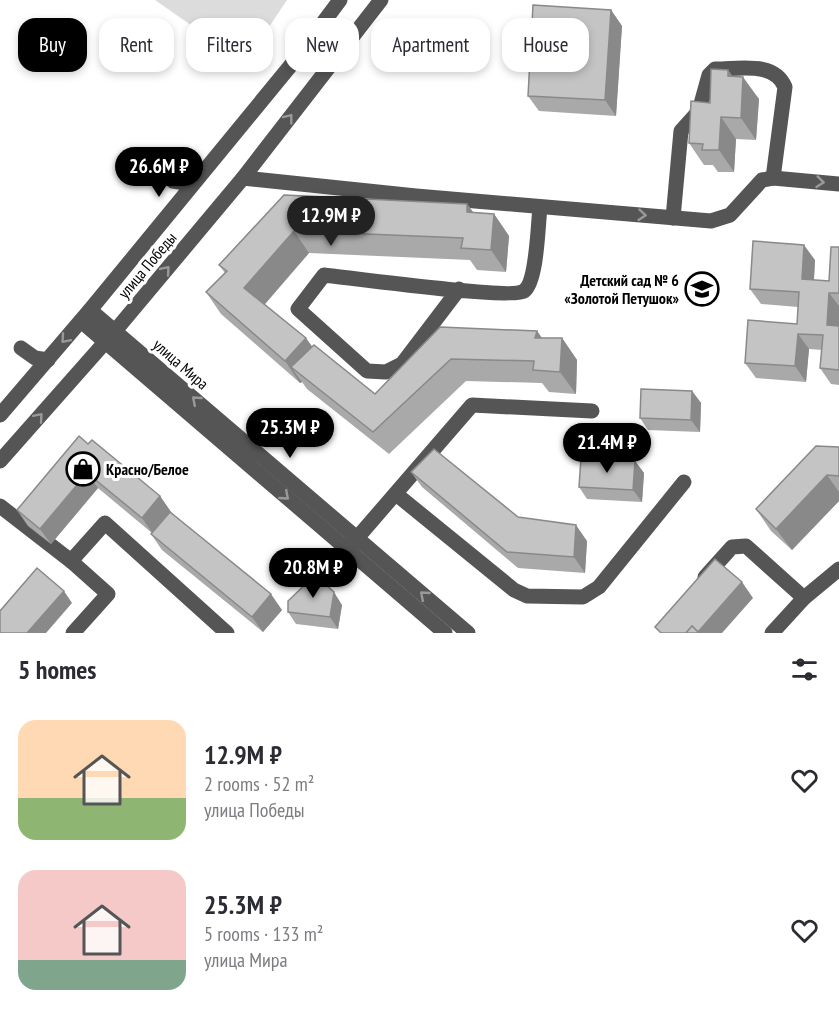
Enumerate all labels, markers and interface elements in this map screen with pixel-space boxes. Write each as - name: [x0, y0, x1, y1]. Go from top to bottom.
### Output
- chip: Buy: [18, 18, 87, 72]
- chip: Rent: [99, 18, 174, 72]
- chip: Filters: [186, 18, 273, 72]
- chip: New: [285, 18, 359, 72]
- chip: Apartment: [371, 18, 490, 72]
- chip: House: [502, 18, 589, 72]
- one-way arrow: [281, 114, 292, 125]
- pin: 26.6M ₽: [104, 147, 214, 198]
- text: 26.6M ₽: [129, 153, 189, 179]
- one-way arrow: [815, 175, 825, 188]
- pin: 12.9M ₽: [276, 196, 386, 247]
- text: 12.9M ₽: [301, 202, 361, 228]
- one-way arrow: [638, 208, 647, 221]
- street label: улица Победы: [113, 228, 181, 302]
- one-way arrow: [159, 266, 170, 277]
- place label: Детский сад № 6 «Золотой Петушок»: [564, 270, 680, 308]
- school or university icon: Детский сад № 6 «Золотой Петушок»: [684, 271, 720, 307]
- one-way arrow: [62, 332, 73, 343]
- street label: улица Мира: [149, 335, 213, 393]
- one-way arrow: [192, 396, 203, 407]
- pin: 25.3M ₽: [235, 408, 345, 459]
- one-way arrow: [32, 413, 43, 424]
- text: 25.3M ₽: [260, 414, 320, 440]
- pin: 21.4M ₽: [552, 423, 662, 474]
- text: 21.4M ₽: [577, 429, 637, 455]
- shop icon: Красно/Белое: [65, 451, 101, 487]
- place label: Красно/Белое: [106, 459, 189, 479]
- one-way arrow: [278, 489, 289, 500]
- pin: 20.8M ₽: [258, 548, 368, 599]
- text: 20.8M ₽: [283, 554, 343, 580]
- one-way arrow: [420, 591, 431, 602]
- text: 5 homes: [18, 653, 96, 686]
- icon: filters: [788, 653, 821, 686]
- text: 12.9M ₽: [204, 738, 282, 771]
- icon: home: [66, 744, 138, 816]
- icon: heart: [788, 764, 821, 797]
- text: 2 rooms · 52 m²: [204, 771, 314, 797]
- text: улица Победы: [204, 797, 305, 823]
- text: 25.3M ₽: [204, 888, 282, 921]
- icon: home: [66, 894, 138, 966]
- icon: heart: [788, 914, 821, 947]
- text: 5 rooms · 133 m²: [204, 921, 323, 947]
- text: улица Мира: [204, 947, 287, 973]

